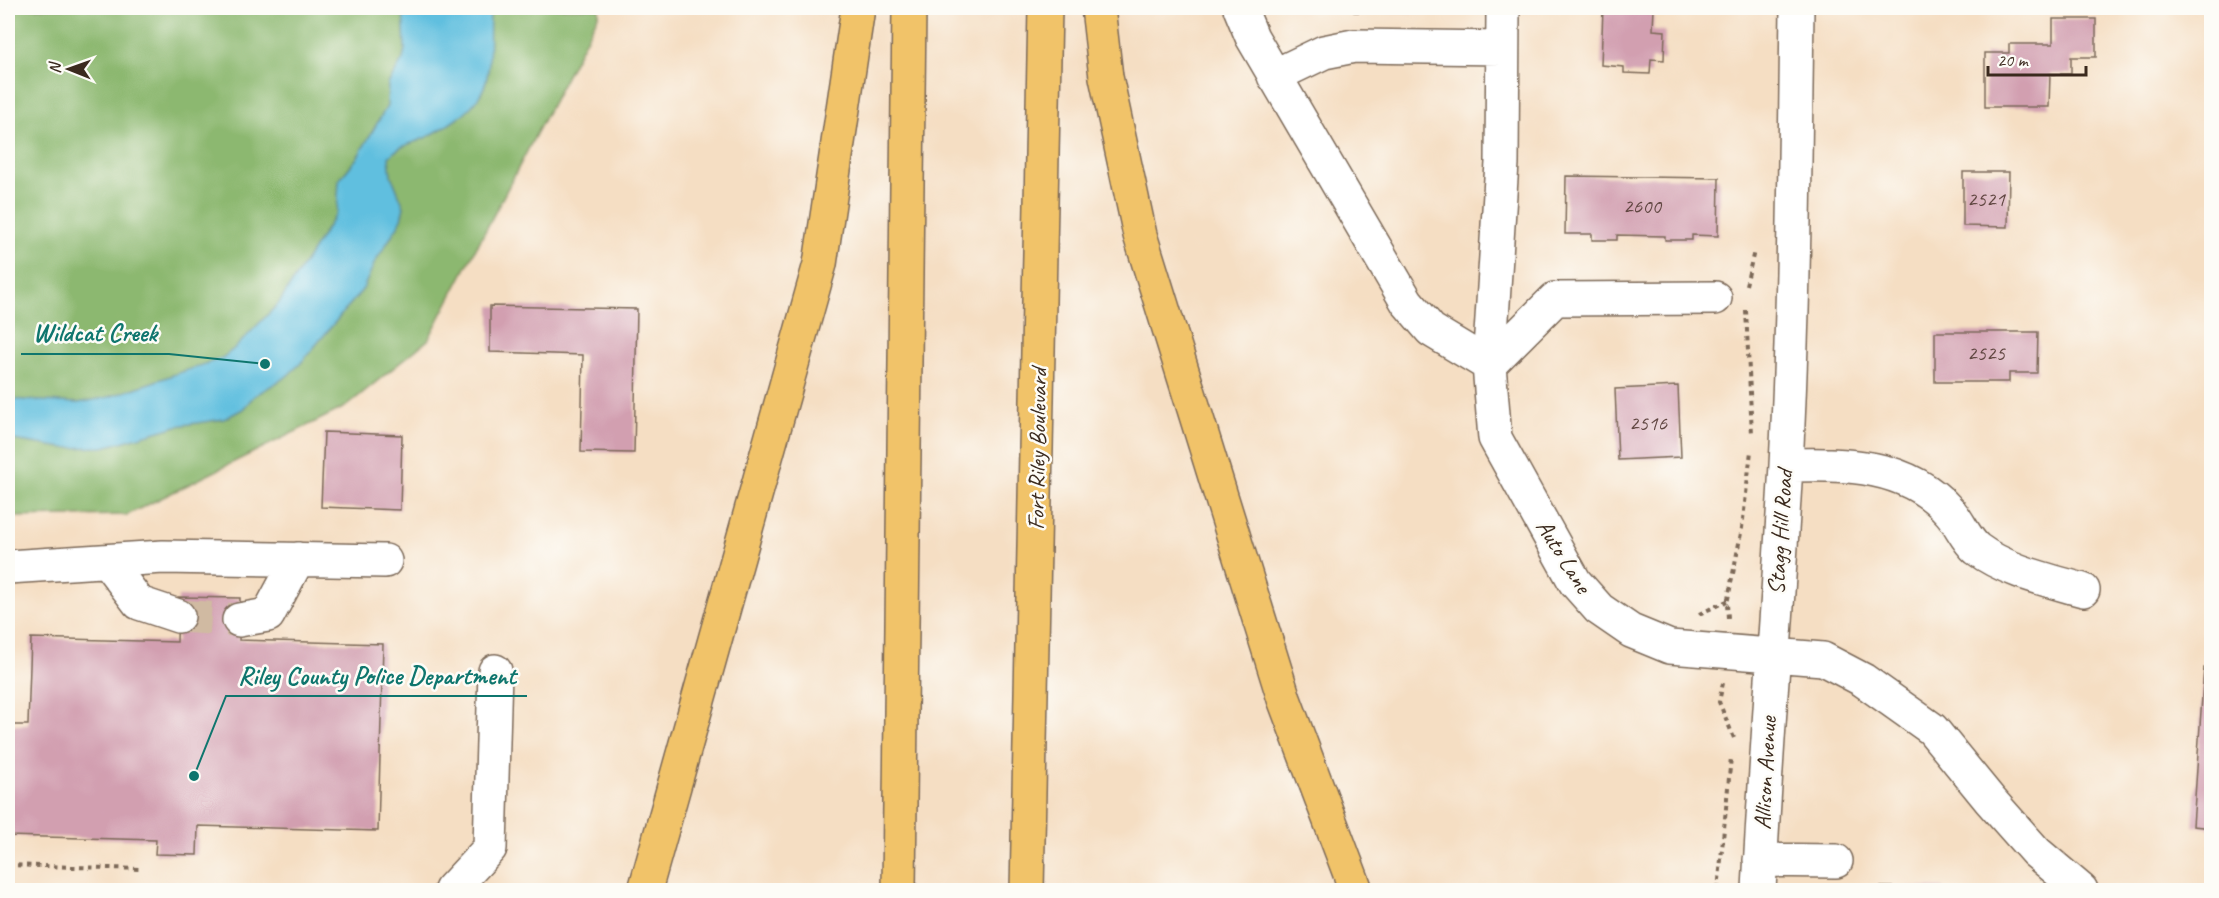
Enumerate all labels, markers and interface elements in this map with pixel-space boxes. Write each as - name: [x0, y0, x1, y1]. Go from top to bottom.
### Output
- north arrow: [39, 39, 99, 99]
- scale bar: [1988, 39, 2086, 77]
- text: 20 m: [1997, 49, 2030, 71]
- text: N: [45, 61, 65, 74]
- house number: 2521: [1967, 186, 2006, 212]
- house number: 2600: [1623, 193, 1662, 219]
- callout: Wildcat Creek: [21, 310, 169, 354]
- text: Wildcat Creek: [33, 316, 159, 349]
- house number: 2525: [1967, 340, 2006, 366]
- street label: Fort Riley Boulevard: [1021, 364, 1053, 530]
- house number: 2516: [1629, 410, 1667, 436]
- street label: Stagg Hill Road: [1761, 465, 1800, 596]
- street label: Auto Lane: [1530, 513, 1600, 600]
- callout: Riley County Police Department: [226, 652, 527, 696]
- text: Riley County Police Department: [238, 659, 518, 692]
- street label: Allison Avenue: [1747, 714, 1783, 830]

